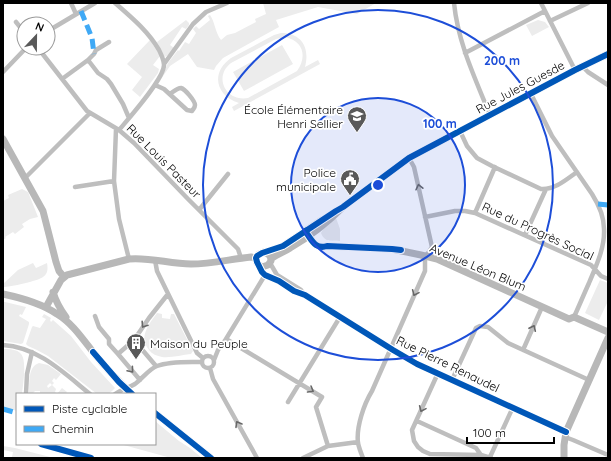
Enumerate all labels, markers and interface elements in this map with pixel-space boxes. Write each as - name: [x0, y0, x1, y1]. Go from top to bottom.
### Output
- north arrow: [16, 16, 56, 56]
- text: N: [33, 19, 46, 35]
- text: 200 m: [484, 53, 520, 68]
- street label: Rue Jules Guesde: [473, 57, 567, 117]
- place label: École Élémentaire Henri Sellier: [244, 102, 343, 131]
- school or university icon: École Élémentaire Henri Sellier: [346, 105, 368, 133]
- text: 100 m: [423, 116, 457, 131]
- street label: Rue Louis Pasteur: [124, 121, 205, 202]
- place label: Police municipale: [276, 165, 336, 194]
- public building icon: Police municipale: [339, 168, 361, 196]
- centre of rings: [371, 178, 385, 192]
- one-way arrow: [415, 184, 423, 190]
- street label: Rue du Progrès Social: [480, 199, 596, 263]
- street label: Avenue Léon Blum: [428, 240, 528, 294]
- one-way arrow: [412, 288, 420, 296]
- one-way arrow: [141, 321, 149, 328]
- one-way arrow: [528, 325, 536, 333]
- building icon: Maison du Peuple: [125, 332, 147, 360]
- street label: Rue Pierre Renaudel: [394, 333, 502, 395]
- place label: Maison du Peuple: [150, 336, 248, 351]
- one-way arrow: [126, 365, 133, 372]
- one-way arrow: [307, 386, 314, 393]
- legend: [16, 393, 156, 445]
- text: Piste cyclable: [52, 401, 128, 416]
- one-way arrow: [419, 404, 427, 412]
- scale bar: [467, 419, 554, 445]
- text: Chemin: [52, 421, 94, 436]
- one-way arrow: [236, 421, 243, 428]
- text: 100 m: [473, 425, 506, 440]

